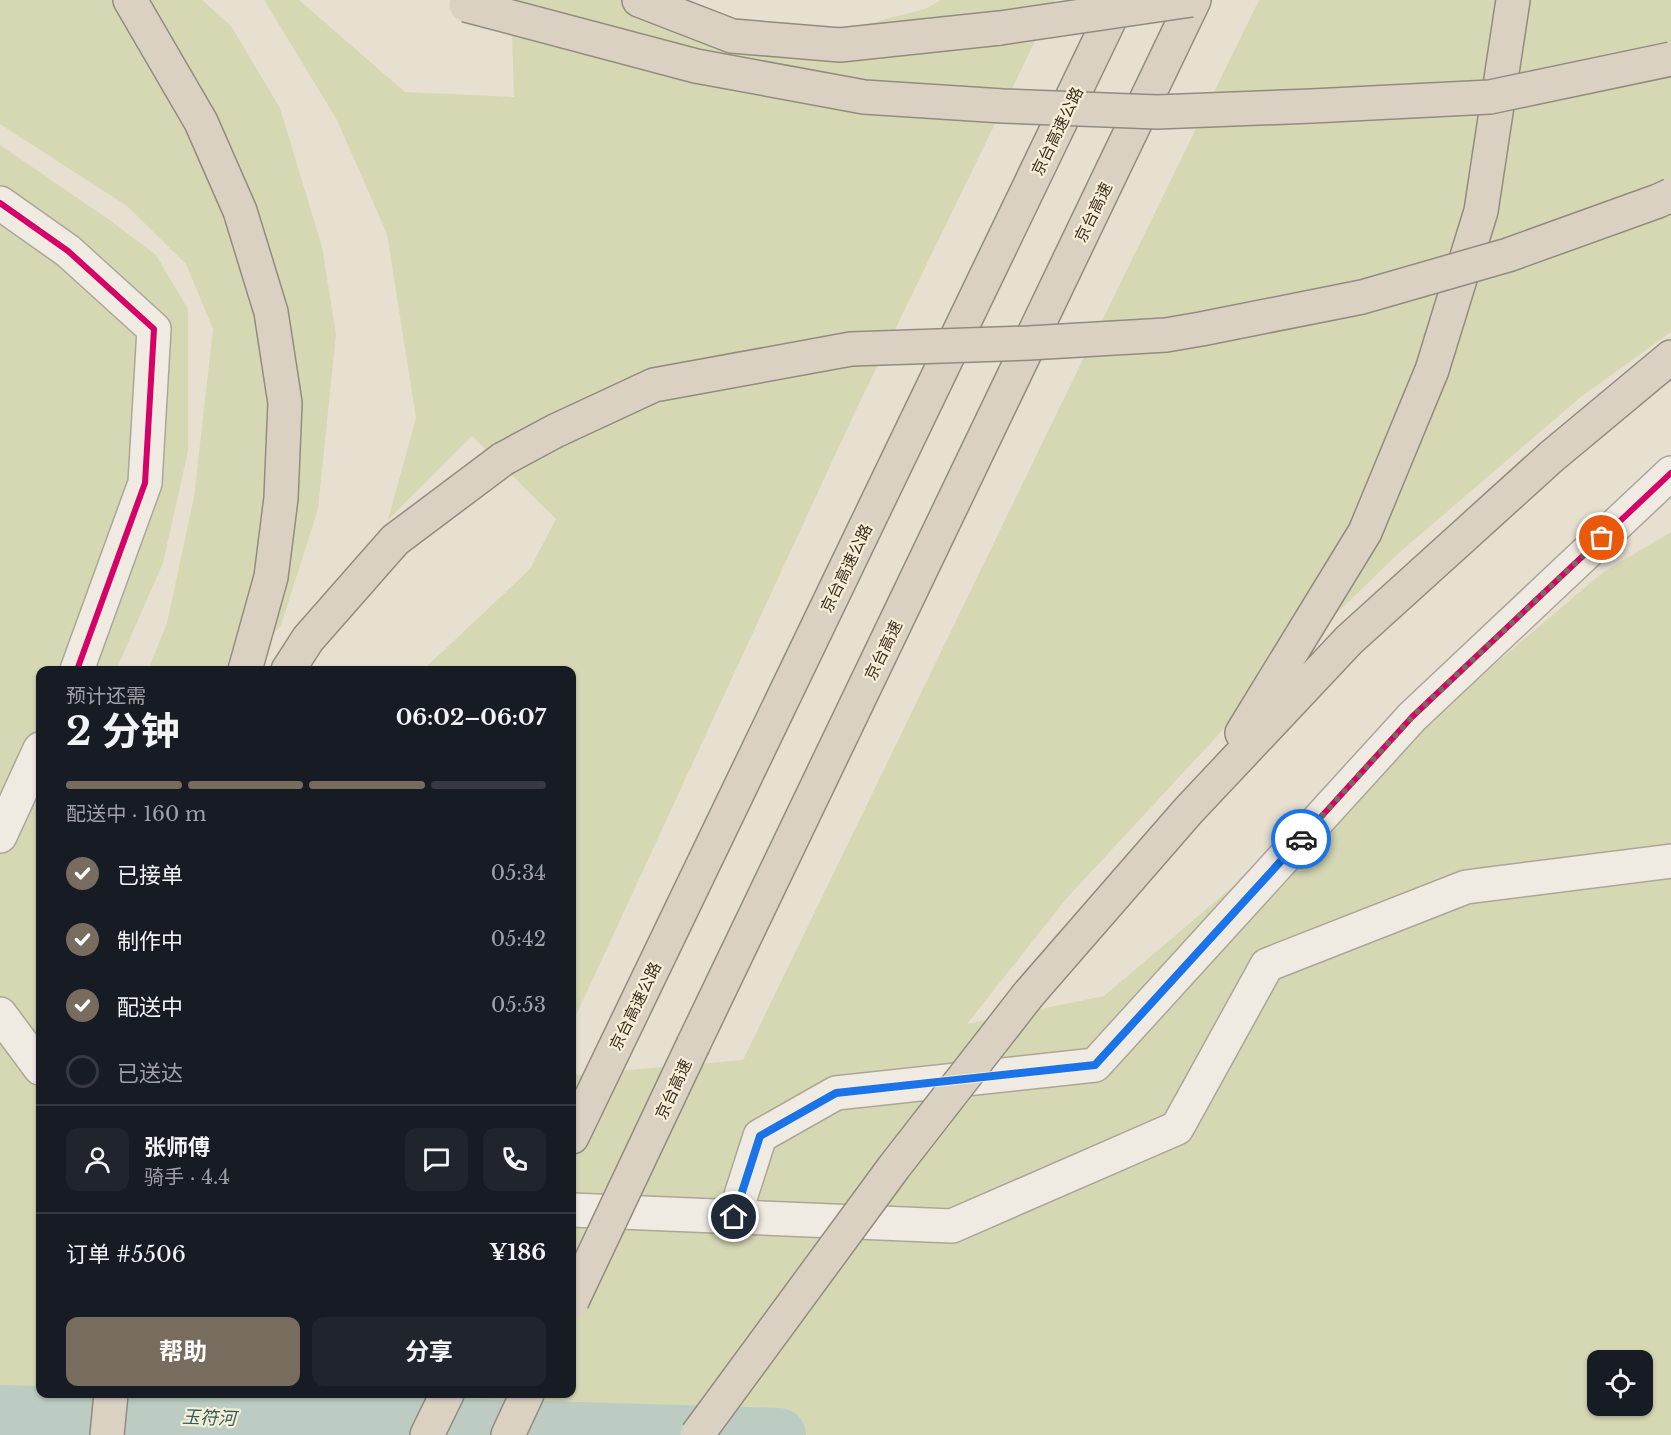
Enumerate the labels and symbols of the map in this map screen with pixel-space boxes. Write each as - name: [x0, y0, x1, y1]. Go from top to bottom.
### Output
- street label: 京台高速公路: [1027, 83, 1087, 179]
- street label: 京台高速: [1070, 179, 1116, 245]
- pin: [1576, 512, 1627, 563]
- street label: 京台高速公路: [816, 520, 876, 616]
- street label: 京台高速: [860, 617, 906, 683]
- courier: [1271, 809, 1331, 869]
- street label: 京台高速公路: [605, 958, 665, 1054]
- street label: 京台高速: [650, 1056, 696, 1122]
- pin: [708, 1191, 759, 1242]
- water label: 玉符河: [182, 1406, 239, 1430]

